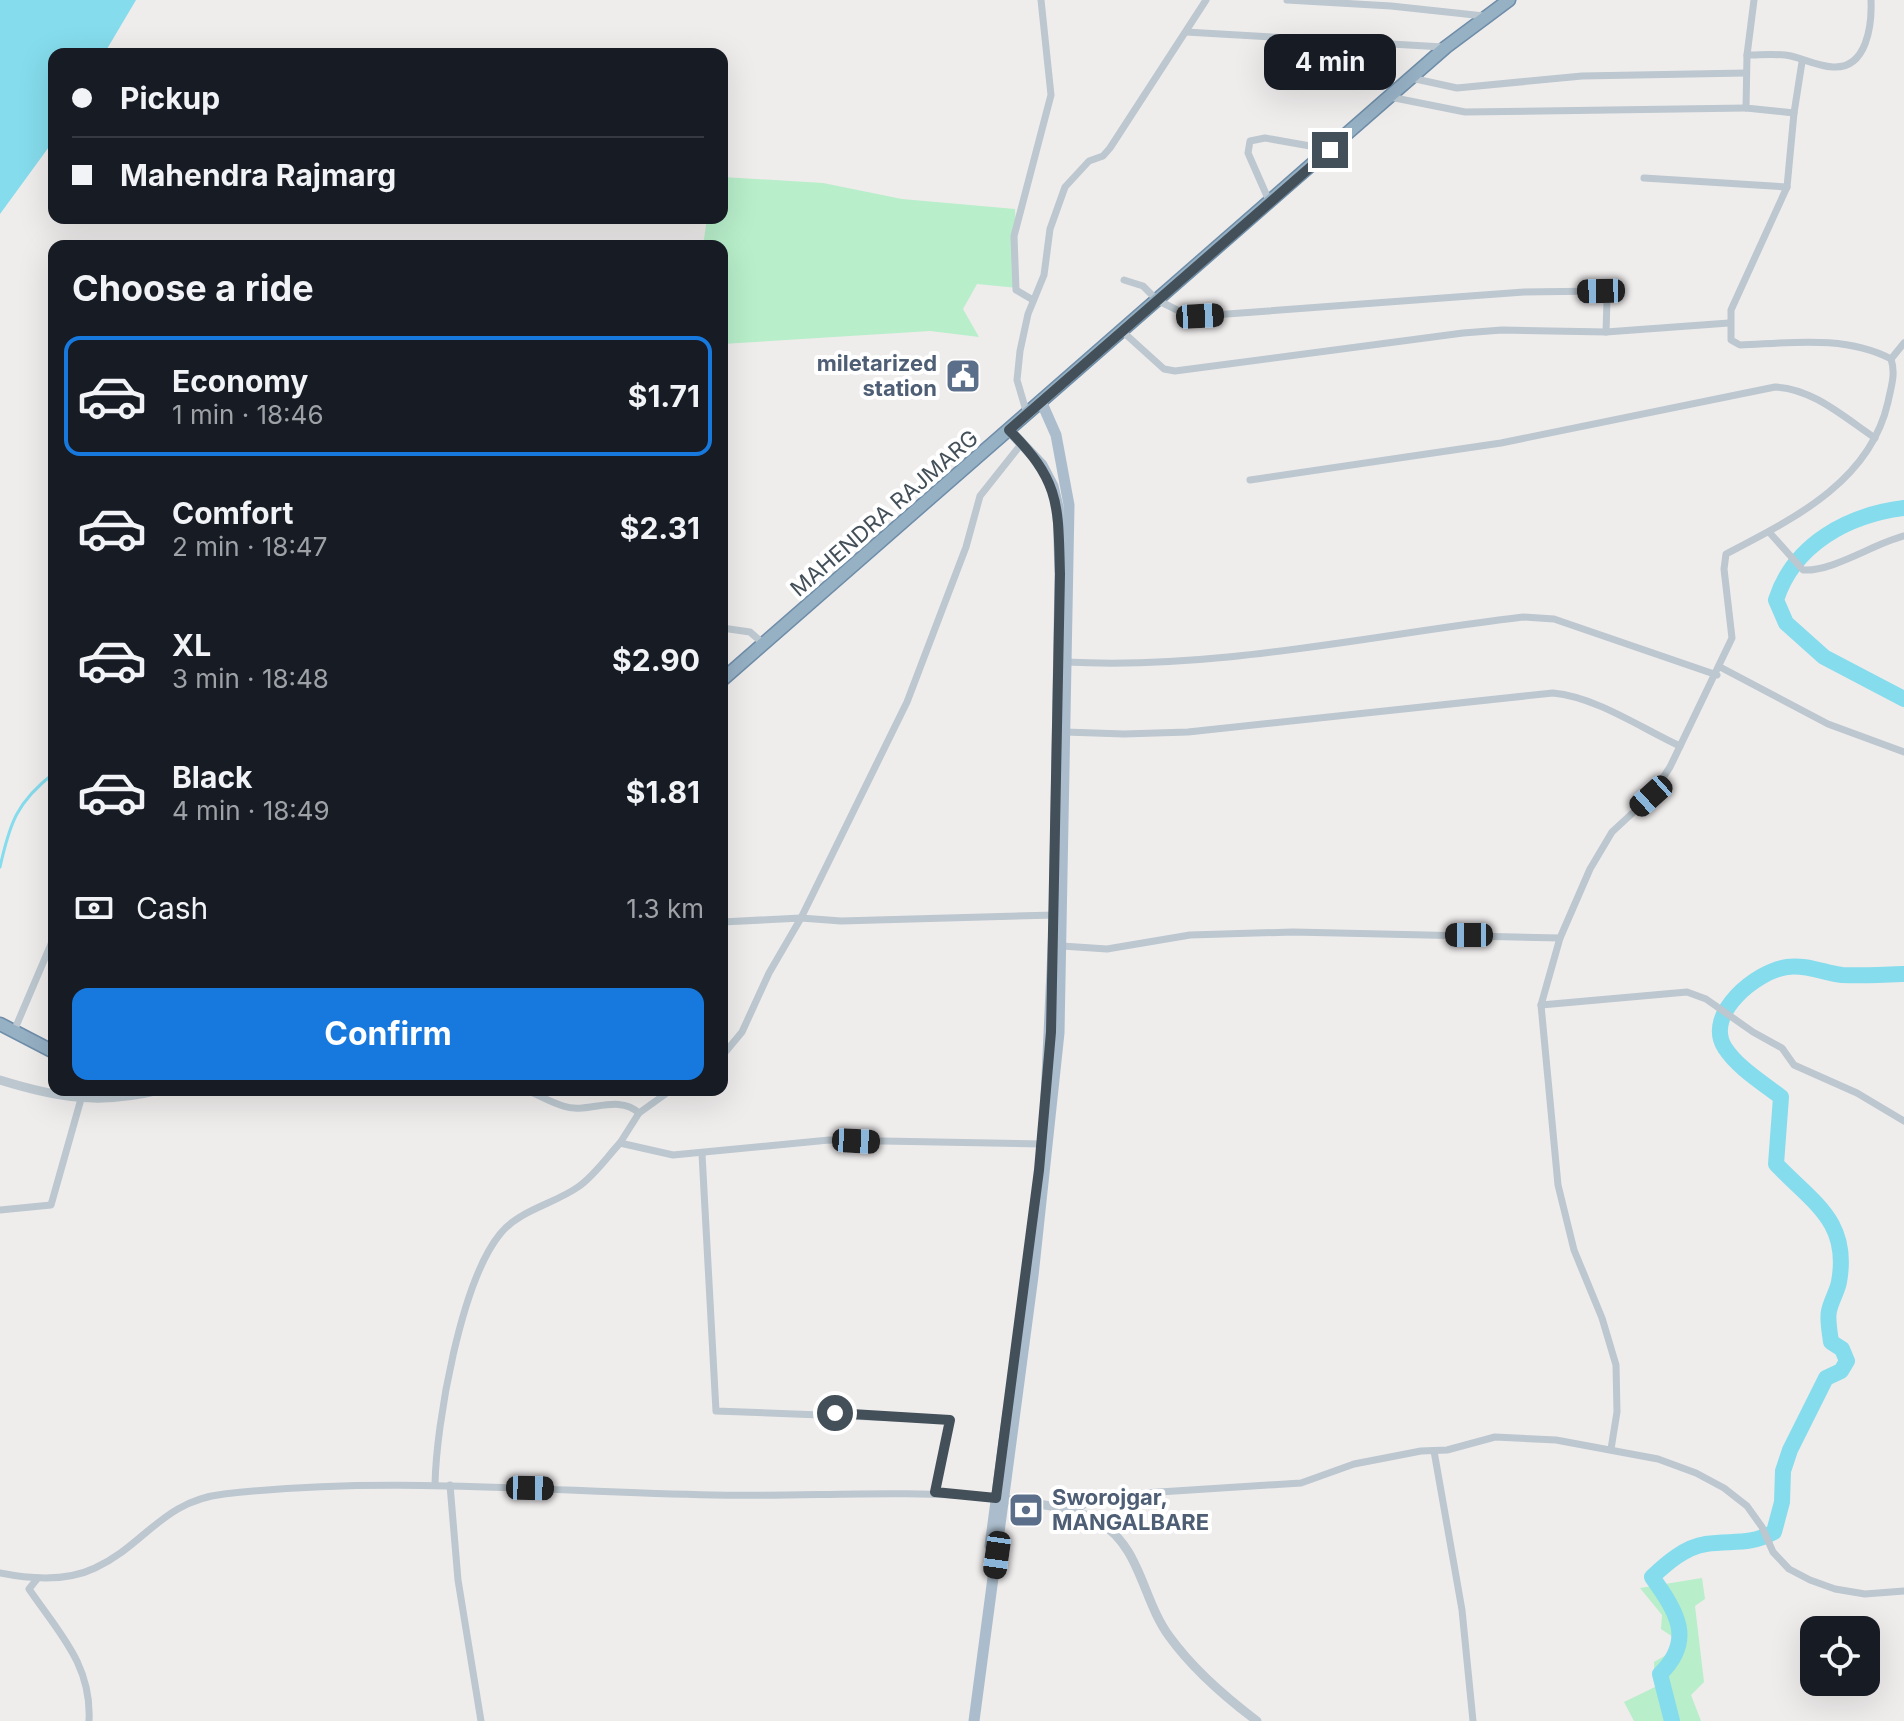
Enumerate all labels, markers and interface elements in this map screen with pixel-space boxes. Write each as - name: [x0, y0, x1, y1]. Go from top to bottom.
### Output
- callout: 4 min: [1264, 34, 1396, 90]
- text: 4 min: [1295, 46, 1365, 77]
- text: Pickup: [120, 80, 220, 116]
- route end: [1312, 132, 1348, 168]
- text: Mahendra Rajmarg: [120, 157, 396, 193]
- text: Choose a ride: [72, 266, 314, 310]
- car: [1577, 279, 1625, 303]
- car: [1175, 303, 1225, 329]
- place label: miletarized station: [817, 350, 937, 401]
- public building icon: miletarized station: [944, 357, 982, 395]
- icon: car: [76, 360, 148, 432]
- text: Economy: [172, 363, 308, 399]
- text: $1.71: [628, 378, 700, 414]
- text: 1 min · 18:46: [172, 399, 324, 430]
- street label: MAHENDRA RAJMARG: [785, 424, 983, 602]
- icon: car: [76, 492, 148, 564]
- text: Comfort: [172, 495, 293, 531]
- text: $2.31: [620, 510, 700, 546]
- text: 2 min · 18:47: [172, 531, 327, 562]
- icon: car: [76, 624, 148, 696]
- text: XL: [172, 627, 211, 663]
- text: $2.90: [612, 642, 700, 678]
- text: 3 min · 18:48: [172, 663, 329, 694]
- icon: car: [76, 756, 148, 828]
- text: Black: [172, 759, 252, 795]
- car: [1625, 771, 1677, 821]
- text: $1.81: [626, 774, 700, 810]
- text: 4 min · 18:49: [172, 795, 330, 826]
- icon: cash: [72, 886, 116, 930]
- text: Cash: [136, 890, 208, 926]
- text: 1.3 km: [626, 893, 704, 924]
- car: [1445, 923, 1493, 947]
- button: Confirm: [72, 988, 704, 1080]
- car: [831, 1128, 881, 1154]
- route start: [817, 1395, 853, 1431]
- car: [506, 1476, 554, 1500]
- place label: Sworojgar, MANGALBARE: [1052, 1484, 1209, 1535]
- bank icon: Sworojgar, MANGALBARE: [1007, 1491, 1045, 1529]
- car: [982, 1530, 1012, 1580]
- map controls: [1800, 1616, 1880, 1696]
- button: locate: [1800, 1616, 1880, 1696]

